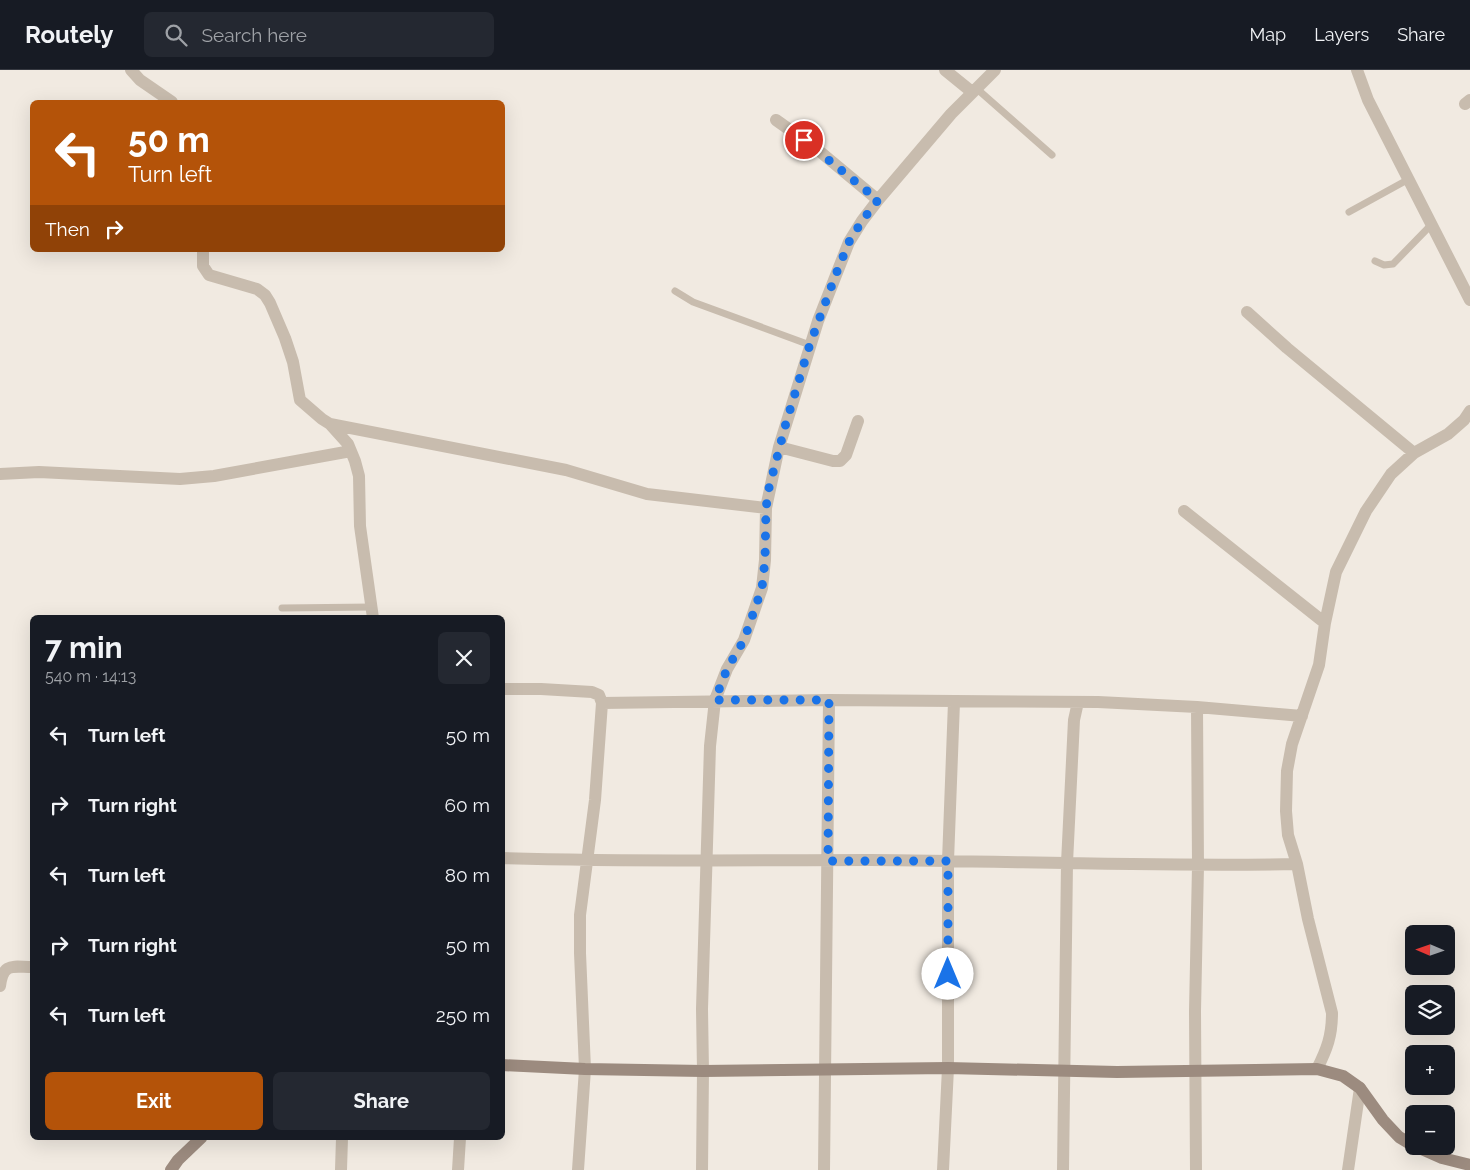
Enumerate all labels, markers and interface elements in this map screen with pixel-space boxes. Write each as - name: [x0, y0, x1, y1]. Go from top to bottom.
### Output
- search box: [144, 12, 494, 57]
- text: Routely: [25, 20, 114, 49]
- icon: search: [162, 21, 190, 49]
- text: Search here: [202, 24, 307, 46]
- text: Map: [1250, 24, 1286, 45]
- text: Layers: [1314, 24, 1369, 45]
- text: Share: [1397, 24, 1445, 45]
- text: 50 m: [128, 119, 210, 160]
- pin: [783, 119, 825, 161]
- icon: left: [45, 120, 110, 185]
- icon: arrive: [790, 126, 818, 154]
- text: Turn left: [128, 161, 212, 187]
- icon: right: [100, 215, 128, 243]
- text: Then: [45, 218, 90, 240]
- text: 7 min: [45, 630, 123, 665]
- button: close: [438, 632, 490, 684]
- text: 540 m · 14:13: [45, 667, 136, 686]
- icon: left: [45, 721, 73, 749]
- text: Turn left: [88, 724, 165, 746]
- text: 50 m: [446, 724, 490, 746]
- icon: right: [45, 791, 73, 819]
- text: Turn right: [88, 794, 177, 816]
- text: 60 m: [445, 794, 490, 816]
- icon: left: [45, 861, 73, 889]
- text: Turn left: [88, 864, 165, 886]
- text: 80 m: [445, 864, 490, 886]
- north arrow: [1405, 925, 1455, 975]
- map controls: [1405, 925, 1455, 1155]
- icon: right: [45, 931, 73, 959]
- text: Turn right: [88, 934, 177, 956]
- text: 50 m: [446, 934, 490, 956]
- position arrow: [921, 947, 973, 999]
- button: layers: [1405, 985, 1455, 1035]
- icon: left: [45, 1001, 73, 1029]
- text: Turn left: [88, 1004, 165, 1026]
- text: 250 m: [436, 1004, 490, 1026]
- button: +: [1405, 1045, 1455, 1095]
- button: Exit: [45, 1072, 263, 1130]
- button: Share: [273, 1072, 490, 1130]
- button: −: [1405, 1105, 1455, 1155]

